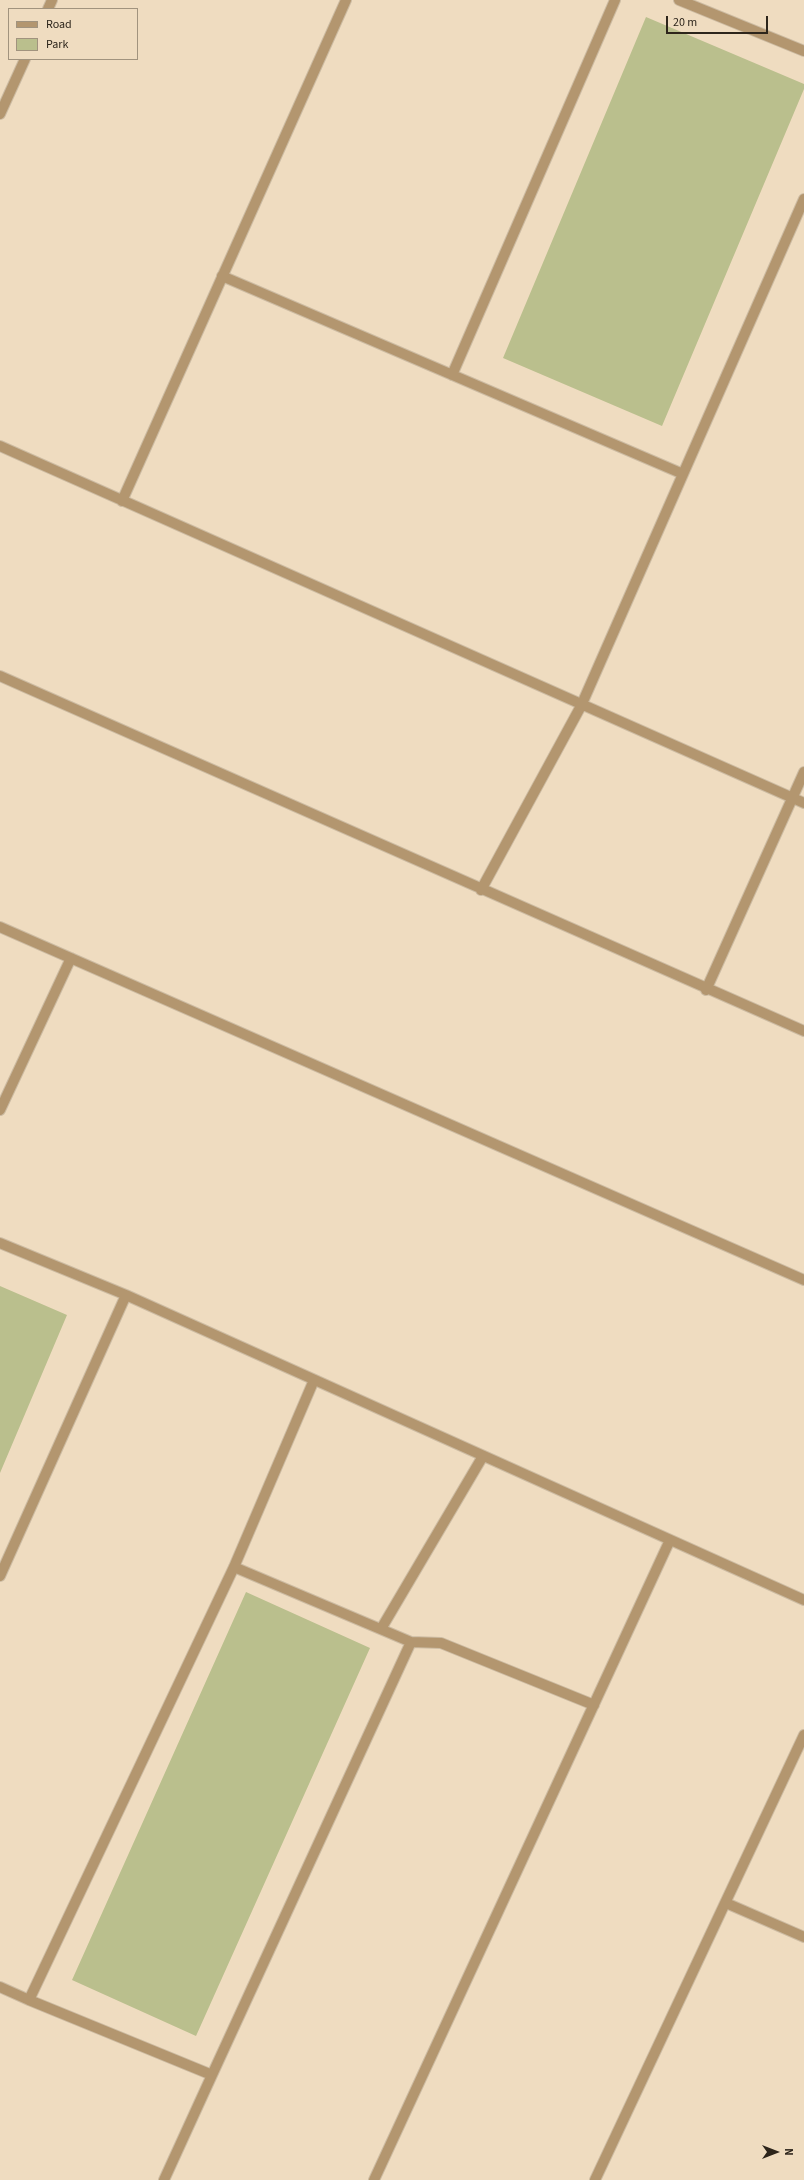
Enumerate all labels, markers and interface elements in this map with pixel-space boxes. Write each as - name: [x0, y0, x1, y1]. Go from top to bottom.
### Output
- legend: [8, 8, 138, 60]
- scale bar: [668, 8, 770, 34]
- text: 20 m: [673, 14, 697, 31]
- text: Road: [46, 16, 72, 33]
- text: Park: [46, 36, 68, 53]
- north arrow: [756, 2132, 796, 2172]
- text: N: [781, 2148, 796, 2156]

